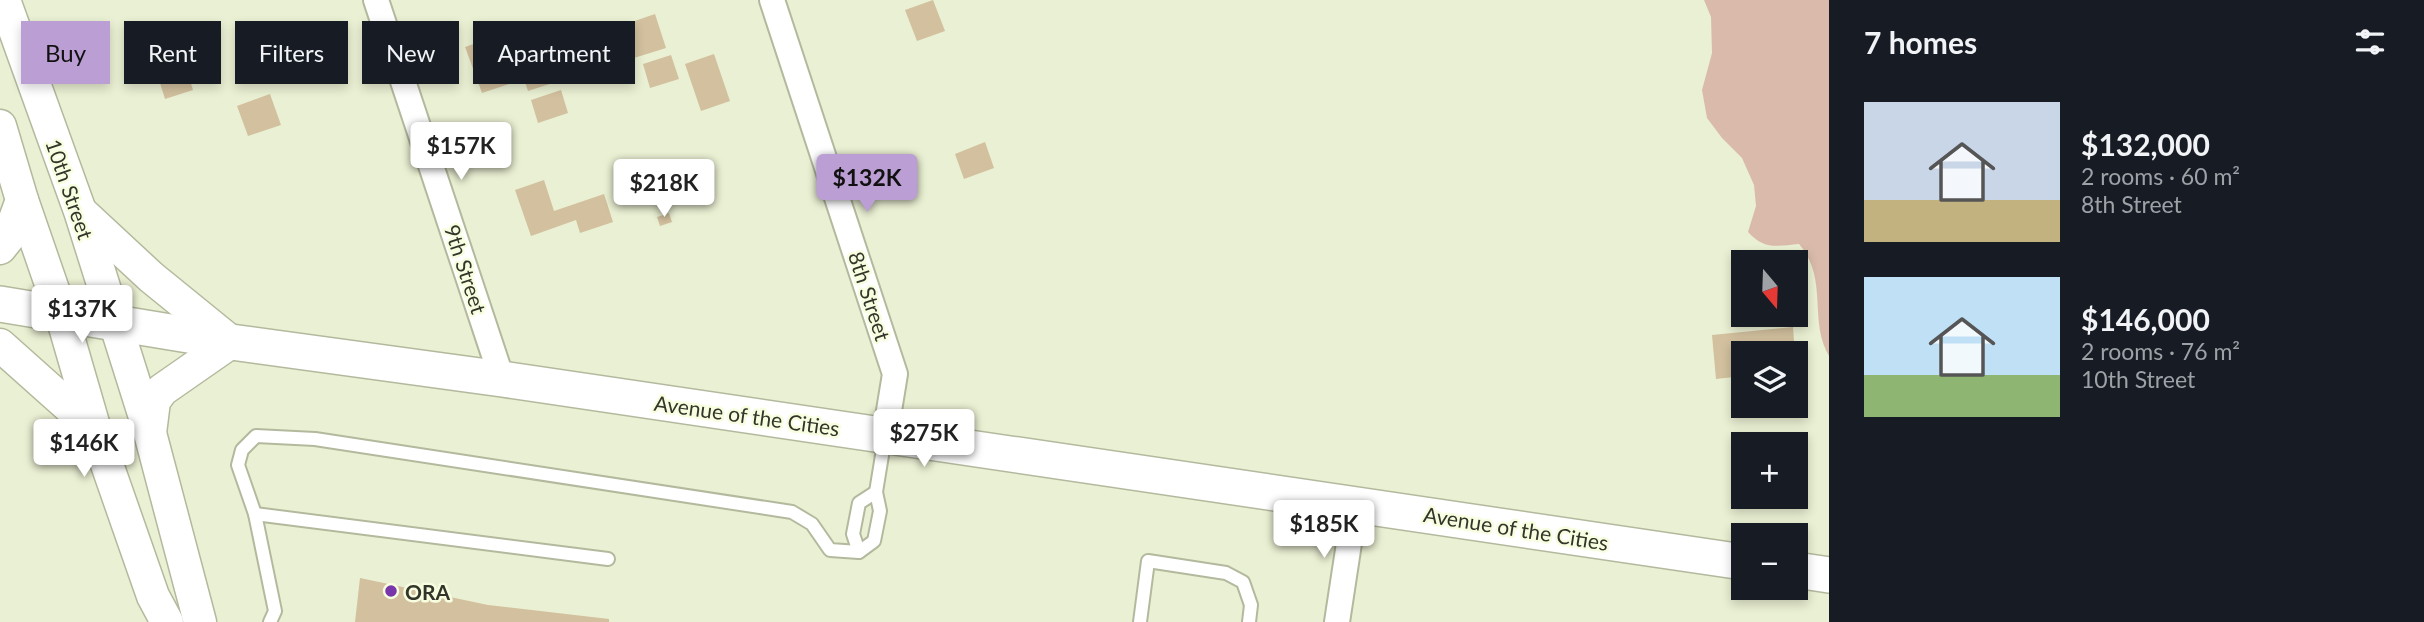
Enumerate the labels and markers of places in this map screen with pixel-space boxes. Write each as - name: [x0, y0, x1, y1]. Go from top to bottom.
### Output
- pin: $157K: [412, 122, 510, 182]
- pin: $132K: [818, 154, 916, 214]
- pin: $218K: [615, 160, 713, 219]
- pin: $137K: [33, 286, 131, 345]
- pin: $275K: [875, 410, 973, 469]
- pin: $146K: [35, 420, 133, 479]
- pin: $185K: [1275, 500, 1373, 560]
- place label: ORA: [405, 579, 450, 604]
- marker: ORA: [383, 583, 399, 599]

